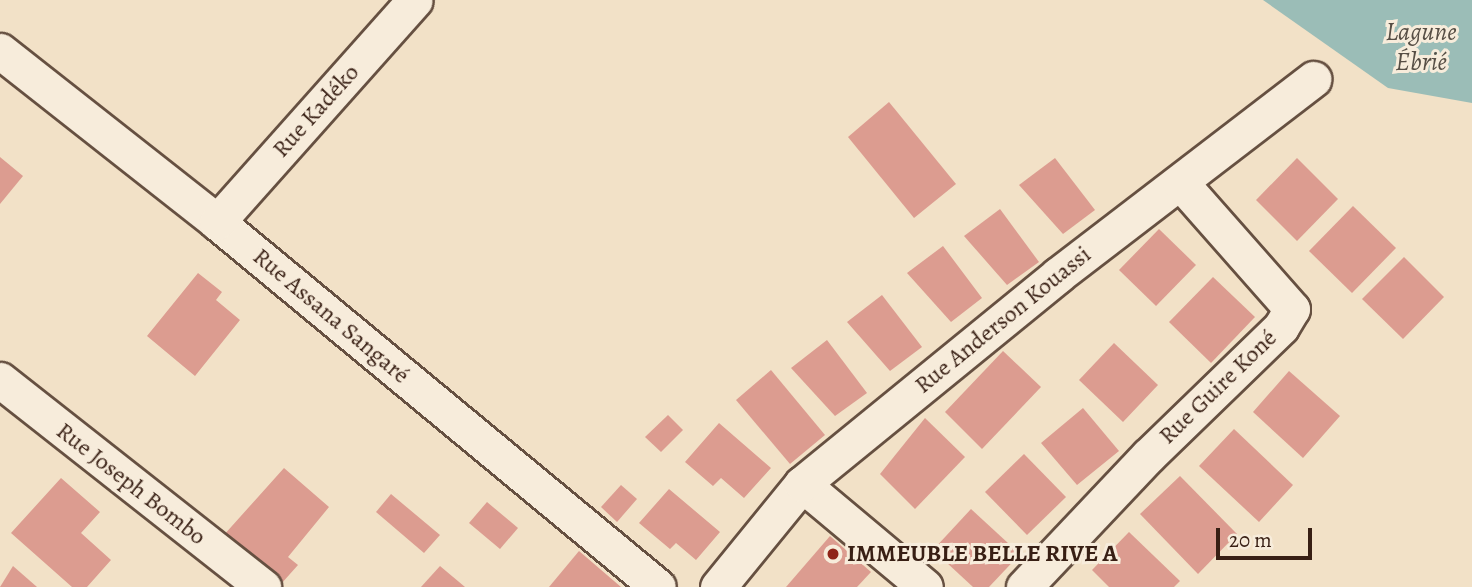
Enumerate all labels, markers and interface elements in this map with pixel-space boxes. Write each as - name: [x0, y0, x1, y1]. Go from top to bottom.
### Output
- water label: Lagune Ébrié: [1385, 16, 1457, 78]
- street label: Rue Kadéko: [267, 58, 365, 164]
- street label: Rue Anderson Kouassi: [909, 240, 1097, 400]
- street label: Rue Assana Sangaré: [247, 242, 415, 390]
- street label: Rue Guire Koné: [1153, 324, 1283, 450]
- street label: Rue Joseph Bombo: [50, 417, 212, 551]
- scale bar: [1220, 514, 1316, 558]
- text: 20 m: [1229, 526, 1272, 554]
- place label: IMMEUBLE BELLE RIVE A: [847, 540, 1118, 568]
- marker: IMMEUBLE BELLE RIVE A: [825, 546, 841, 562]

